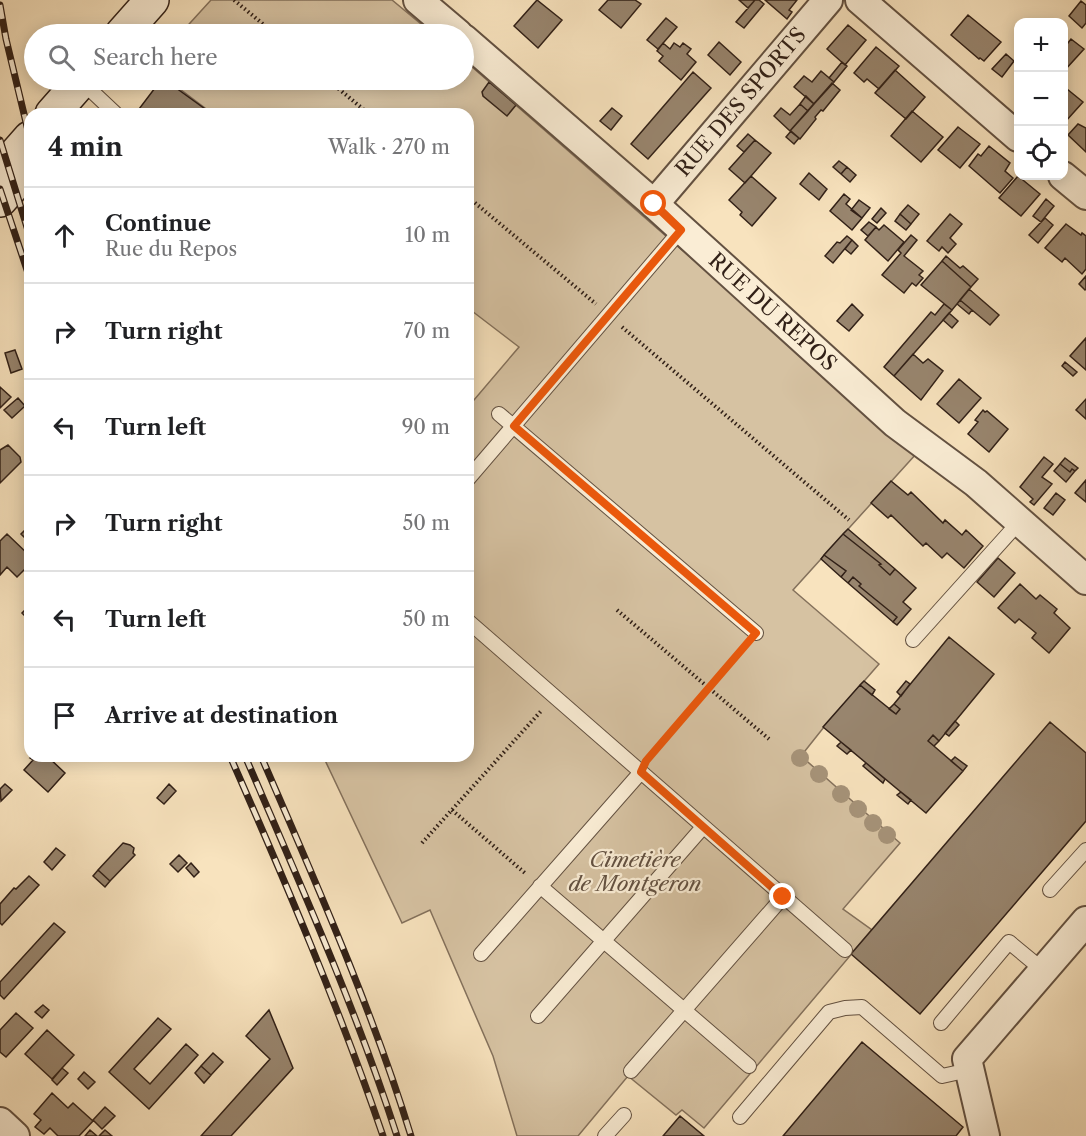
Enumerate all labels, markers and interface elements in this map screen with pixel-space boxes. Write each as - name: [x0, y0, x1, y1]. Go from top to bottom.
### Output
- map controls: [1014, 18, 1068, 180]
- button: +: [1014, 18, 1068, 72]
- street label: RUE DES SPORTS: [670, 22, 811, 181]
- search box: [24, 24, 474, 90]
- icon: search: [45, 41, 78, 74]
- text: Search here: [93, 44, 218, 71]
- button: −: [1014, 72, 1068, 126]
- button: locate: [1014, 126, 1068, 180]
- text: 4 min: [48, 131, 123, 163]
- text: Walk · 270 m: [328, 135, 450, 159]
- route start: [640, 190, 666, 216]
- text: Continue: [105, 210, 211, 237]
- icon: ahead: [48, 219, 81, 252]
- text: 10 m: [405, 223, 450, 247]
- text: Rue du Repos: [105, 237, 237, 261]
- street label: RUE DU REPOS: [704, 247, 842, 376]
- icon: right: [48, 315, 81, 348]
- text: Turn right: [105, 318, 223, 345]
- text: 70 m: [404, 319, 450, 343]
- icon: left: [48, 411, 81, 444]
- text: Turn left: [105, 414, 206, 441]
- text: 90 m: [402, 415, 450, 439]
- icon: right: [48, 507, 81, 540]
- text: Turn right: [105, 510, 223, 537]
- text: 50 m: [403, 511, 450, 535]
- icon: left: [48, 603, 81, 636]
- text: Turn left: [105, 606, 206, 633]
- text: 50 m: [403, 607, 450, 631]
- icon: arrive: [48, 699, 81, 732]
- text: Arrive at destination: [105, 702, 338, 729]
- park label: Cimetière de Montgeron: [569, 847, 701, 896]
- route end: [769, 883, 795, 909]

